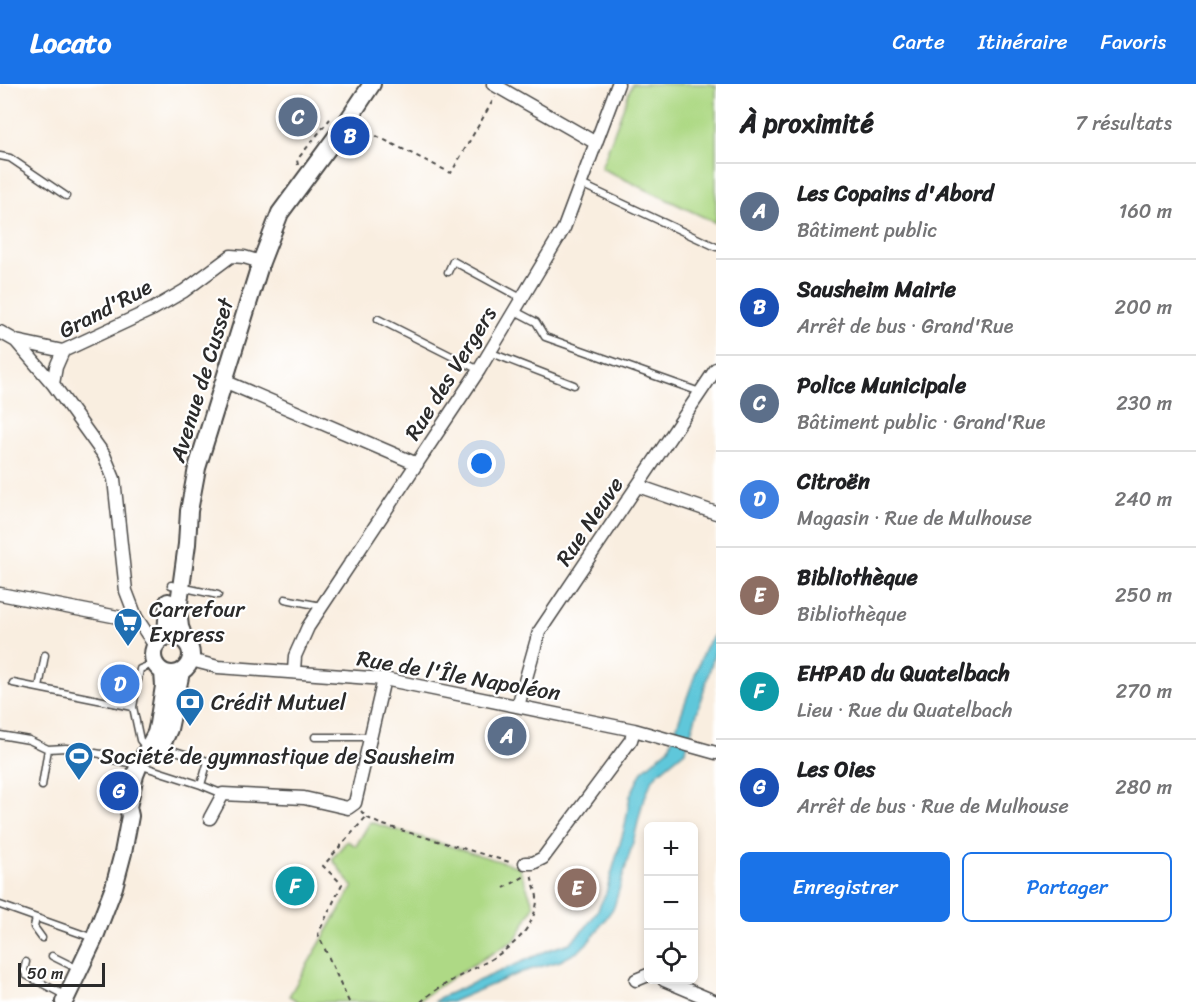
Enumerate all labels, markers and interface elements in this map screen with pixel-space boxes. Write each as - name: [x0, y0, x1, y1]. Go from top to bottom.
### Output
- text: Locato: [30, 18, 111, 67]
- text: Carte: [893, 23, 945, 61]
- text: Itinéraire: [978, 23, 1068, 61]
- text: Favoris: [1101, 23, 1166, 61]
- pin: C: [278, 94, 318, 140]
- text: À proximité: [740, 100, 874, 146]
- text: 7 résultats: [1076, 106, 1172, 141]
- pin: B: [330, 113, 370, 158]
- text: Les Copains d'Abord: [797, 174, 994, 213]
- text: A: [753, 194, 766, 229]
- text: 160 m: [1119, 194, 1172, 229]
- text: Bâtiment public: [797, 213, 938, 248]
- street label: Grand'Rue: [51, 267, 159, 349]
- text: Sausheim Mairie: [797, 270, 956, 309]
- text: B: [753, 290, 766, 325]
- text: 200 m: [1115, 290, 1172, 325]
- street label: Avenue de Cusset: [158, 292, 245, 468]
- street label: Rue des Vergers: [394, 298, 507, 448]
- text: Arrêt de bus · Grand'Rue: [797, 309, 1013, 344]
- text: Police Municipale: [797, 366, 966, 405]
- text: C: [753, 386, 766, 421]
- text: 230 m: [1116, 386, 1172, 421]
- text: Bâtiment public · Grand'Rue: [797, 405, 1045, 440]
- your location: [467, 449, 496, 478]
- text: Citroën: [797, 462, 870, 501]
- street label: Rue Neuve: [545, 468, 634, 574]
- text: D: [754, 482, 765, 517]
- text: 240 m: [1115, 482, 1172, 517]
- text: Magasin · Rue de Mulhouse: [797, 501, 1032, 536]
- text: Bibliothèque: [797, 558, 918, 597]
- text: E: [754, 578, 765, 613]
- text: 250 m: [1115, 578, 1172, 613]
- place label: Carrefour Express: [149, 590, 246, 654]
- text: Bibliothèque: [797, 597, 907, 632]
- supermarket icon: Carrefour Express: [112, 606, 144, 648]
- street label: Rue de l'Île Napoléon: [354, 638, 564, 713]
- text: EHPAD du Quatelbach: [797, 654, 1010, 693]
- pin: D: [100, 662, 140, 706]
- text: F: [754, 674, 765, 709]
- text: 270 m: [1116, 674, 1172, 709]
- place label: Crédit Mutuel: [211, 683, 347, 722]
- bank icon: Crédit Mutuel: [174, 686, 206, 728]
- text: Lieu · Rue du Quatelbach: [797, 693, 1013, 728]
- pin: A: [488, 714, 526, 758]
- place label: Société de gymnastique de Sausheim: [100, 737, 455, 776]
- sports icon: Société de gymnastique de Sausheim: [63, 740, 95, 782]
- text: Les Oies: [797, 750, 875, 789]
- pin: G: [100, 768, 138, 814]
- text: G: [753, 770, 766, 805]
- text: 280 m: [1115, 770, 1172, 805]
- text: Arrêt de bus · Rue de Mulhouse: [797, 789, 1069, 824]
- map controls: [644, 822, 698, 984]
- button: +: [644, 822, 698, 876]
- button: Enregistrer: [740, 852, 950, 922]
- button: Partager: [962, 852, 1172, 922]
- pin: F: [276, 864, 314, 908]
- pin: E: [558, 866, 596, 910]
- button: −: [644, 876, 698, 930]
- button: locate: [644, 930, 698, 984]
- text: 50 m: [27, 959, 63, 988]
- scale bar: [18, 960, 105, 988]

